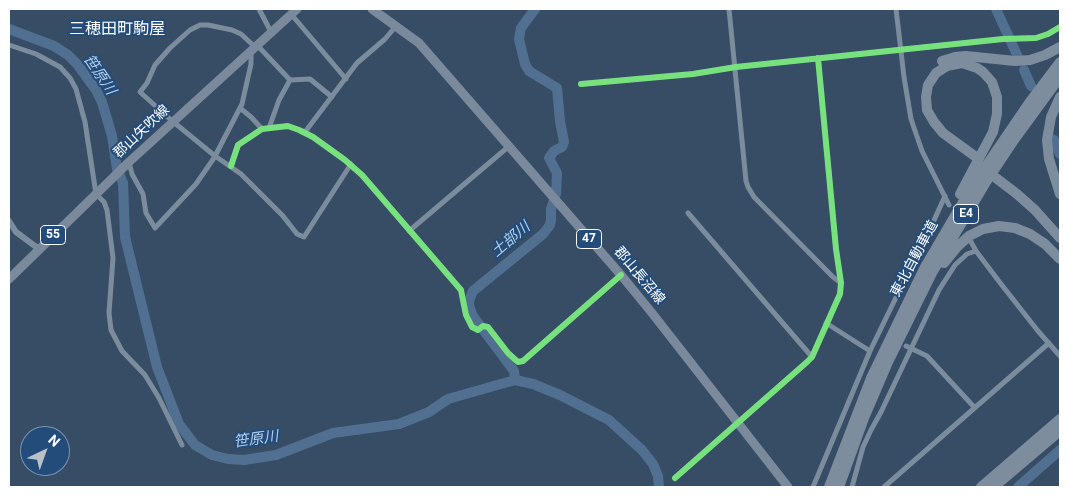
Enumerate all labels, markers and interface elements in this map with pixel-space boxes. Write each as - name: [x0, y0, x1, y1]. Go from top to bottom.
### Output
- district label: 三穂田町駒屋: [69, 20, 165, 40]
- water label: 笹原川: [79, 51, 119, 99]
- street label: 郡山矢吹線: [111, 102, 173, 162]
- road number: E4: [954, 204, 978, 223]
- street label: 東北自動車道: [888, 218, 942, 300]
- water label: 土部川: [488, 219, 534, 261]
- road number: 55: [40, 226, 66, 244]
- road number: 47: [576, 230, 602, 248]
- street label: 郡山長沼線: [610, 244, 668, 308]
- north arrow: [20, 426, 70, 476]
- water label: 笹原川: [232, 428, 280, 452]
- text: N: [45, 431, 63, 450]

